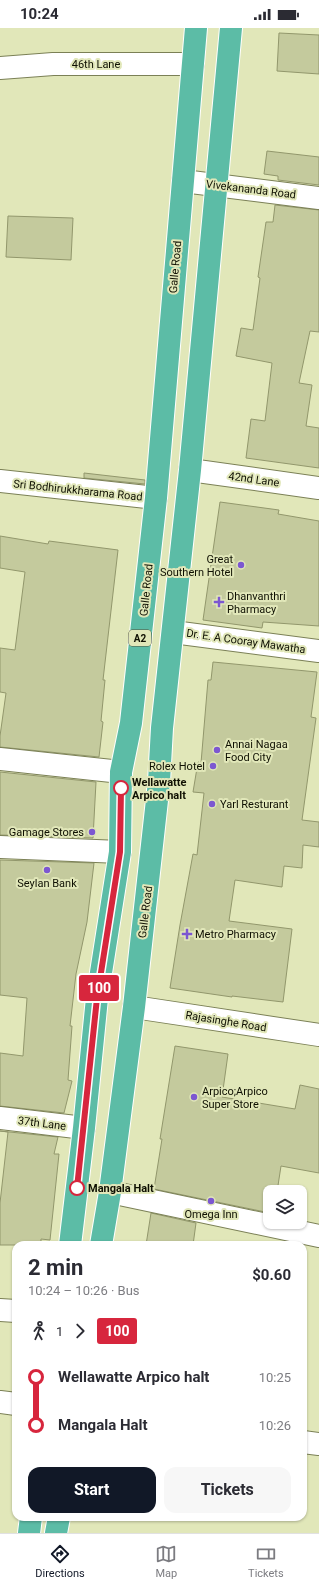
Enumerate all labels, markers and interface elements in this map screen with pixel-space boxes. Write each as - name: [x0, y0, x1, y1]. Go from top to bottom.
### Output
- text: 10:24: [20, 5, 59, 23]
- street label: 46th Lane: [72, 58, 120, 71]
- street label: Vivekananda Road: [205, 178, 297, 201]
- street label: Galle Road: [167, 240, 184, 294]
- street label: 42nd Lane: [228, 469, 280, 490]
- street label: Sri Bodhirukkharama Road: [13, 477, 143, 504]
- place label: Great Southern Hotel: [160, 553, 233, 579]
- marker: Great Southern Hotel: [236, 560, 246, 570]
- street label: Galle Road: [137, 563, 156, 617]
- place label: Dhanvanthri Pharmacy: [227, 590, 286, 616]
- marker: Dhanvanthri Pharmacy: [214, 597, 224, 607]
- street label: Dr. E. A Cooray Mawatha: [185, 627, 306, 656]
- road number: A2: [129, 630, 151, 646]
- place label: Annai Nagaa Food City: [225, 738, 288, 764]
- marker: Annai Nagaa Food City: [212, 745, 222, 755]
- place label: Rolex Hotel: [149, 760, 205, 773]
- marker: Rolex Hotel: [208, 761, 218, 771]
- place label: Wellawatte Arpico halt: [132, 776, 187, 802]
- marker: Wellawatte Arpico halt: [113, 780, 129, 796]
- place label: Yarl Resturant: [220, 798, 289, 811]
- marker: Yarl Resturant: [207, 799, 217, 809]
- place label: Gamage Stores: [9, 826, 84, 839]
- marker: Gamage Stores: [87, 827, 97, 837]
- marker: Seylan Bank: [42, 865, 52, 875]
- place label: Seylan Bank: [17, 877, 77, 890]
- street label: Galle Road: [136, 885, 155, 939]
- place label: Metro Pharmacy: [195, 928, 277, 941]
- marker: Metro Pharmacy: [182, 929, 192, 939]
- line badge: 100: [76, 975, 122, 1001]
- text: 100: [87, 980, 111, 996]
- street label: Rajasinghe Road: [184, 1009, 267, 1034]
- place label: Arpico;Arpico Super Store: [202, 1085, 268, 1111]
- marker: Arpico;Arpico Super Store: [189, 1092, 199, 1102]
- street label: 37th Lane: [17, 1114, 67, 1133]
- marker: Mangala Halt: [69, 1180, 85, 1196]
- place label: Mangala Halt: [88, 1182, 154, 1195]
- map controls: [263, 1185, 307, 1229]
- button: layers: [263, 1185, 307, 1229]
- marker: Omega Inn: [206, 1196, 216, 1206]
- place label: Omega Inn: [184, 1208, 238, 1221]
- text: 2 min: [28, 1255, 83, 1280]
- text: $0.60: [252, 1266, 291, 1284]
- text: 10:24 – 10:26 · Bus: [28, 1283, 140, 1298]
- icon: walk: [28, 1320, 50, 1342]
- icon: forward: [69, 1320, 91, 1342]
- text: 100: [105, 1323, 129, 1339]
- text: 1: [56, 1324, 63, 1339]
- text: Wellawatte Arpico halt: [58, 1368, 209, 1386]
- text: 10:25: [259, 1370, 291, 1385]
- text: Mangala Halt: [58, 1416, 148, 1434]
- text: 10:26: [259, 1418, 291, 1433]
- button: Start: [28, 1467, 156, 1513]
- button: Tickets: [164, 1467, 291, 1513]
- tab: Directions: [35, 1543, 85, 1580]
- tab: Map: [155, 1543, 177, 1580]
- tab: Tickets: [248, 1543, 284, 1580]

